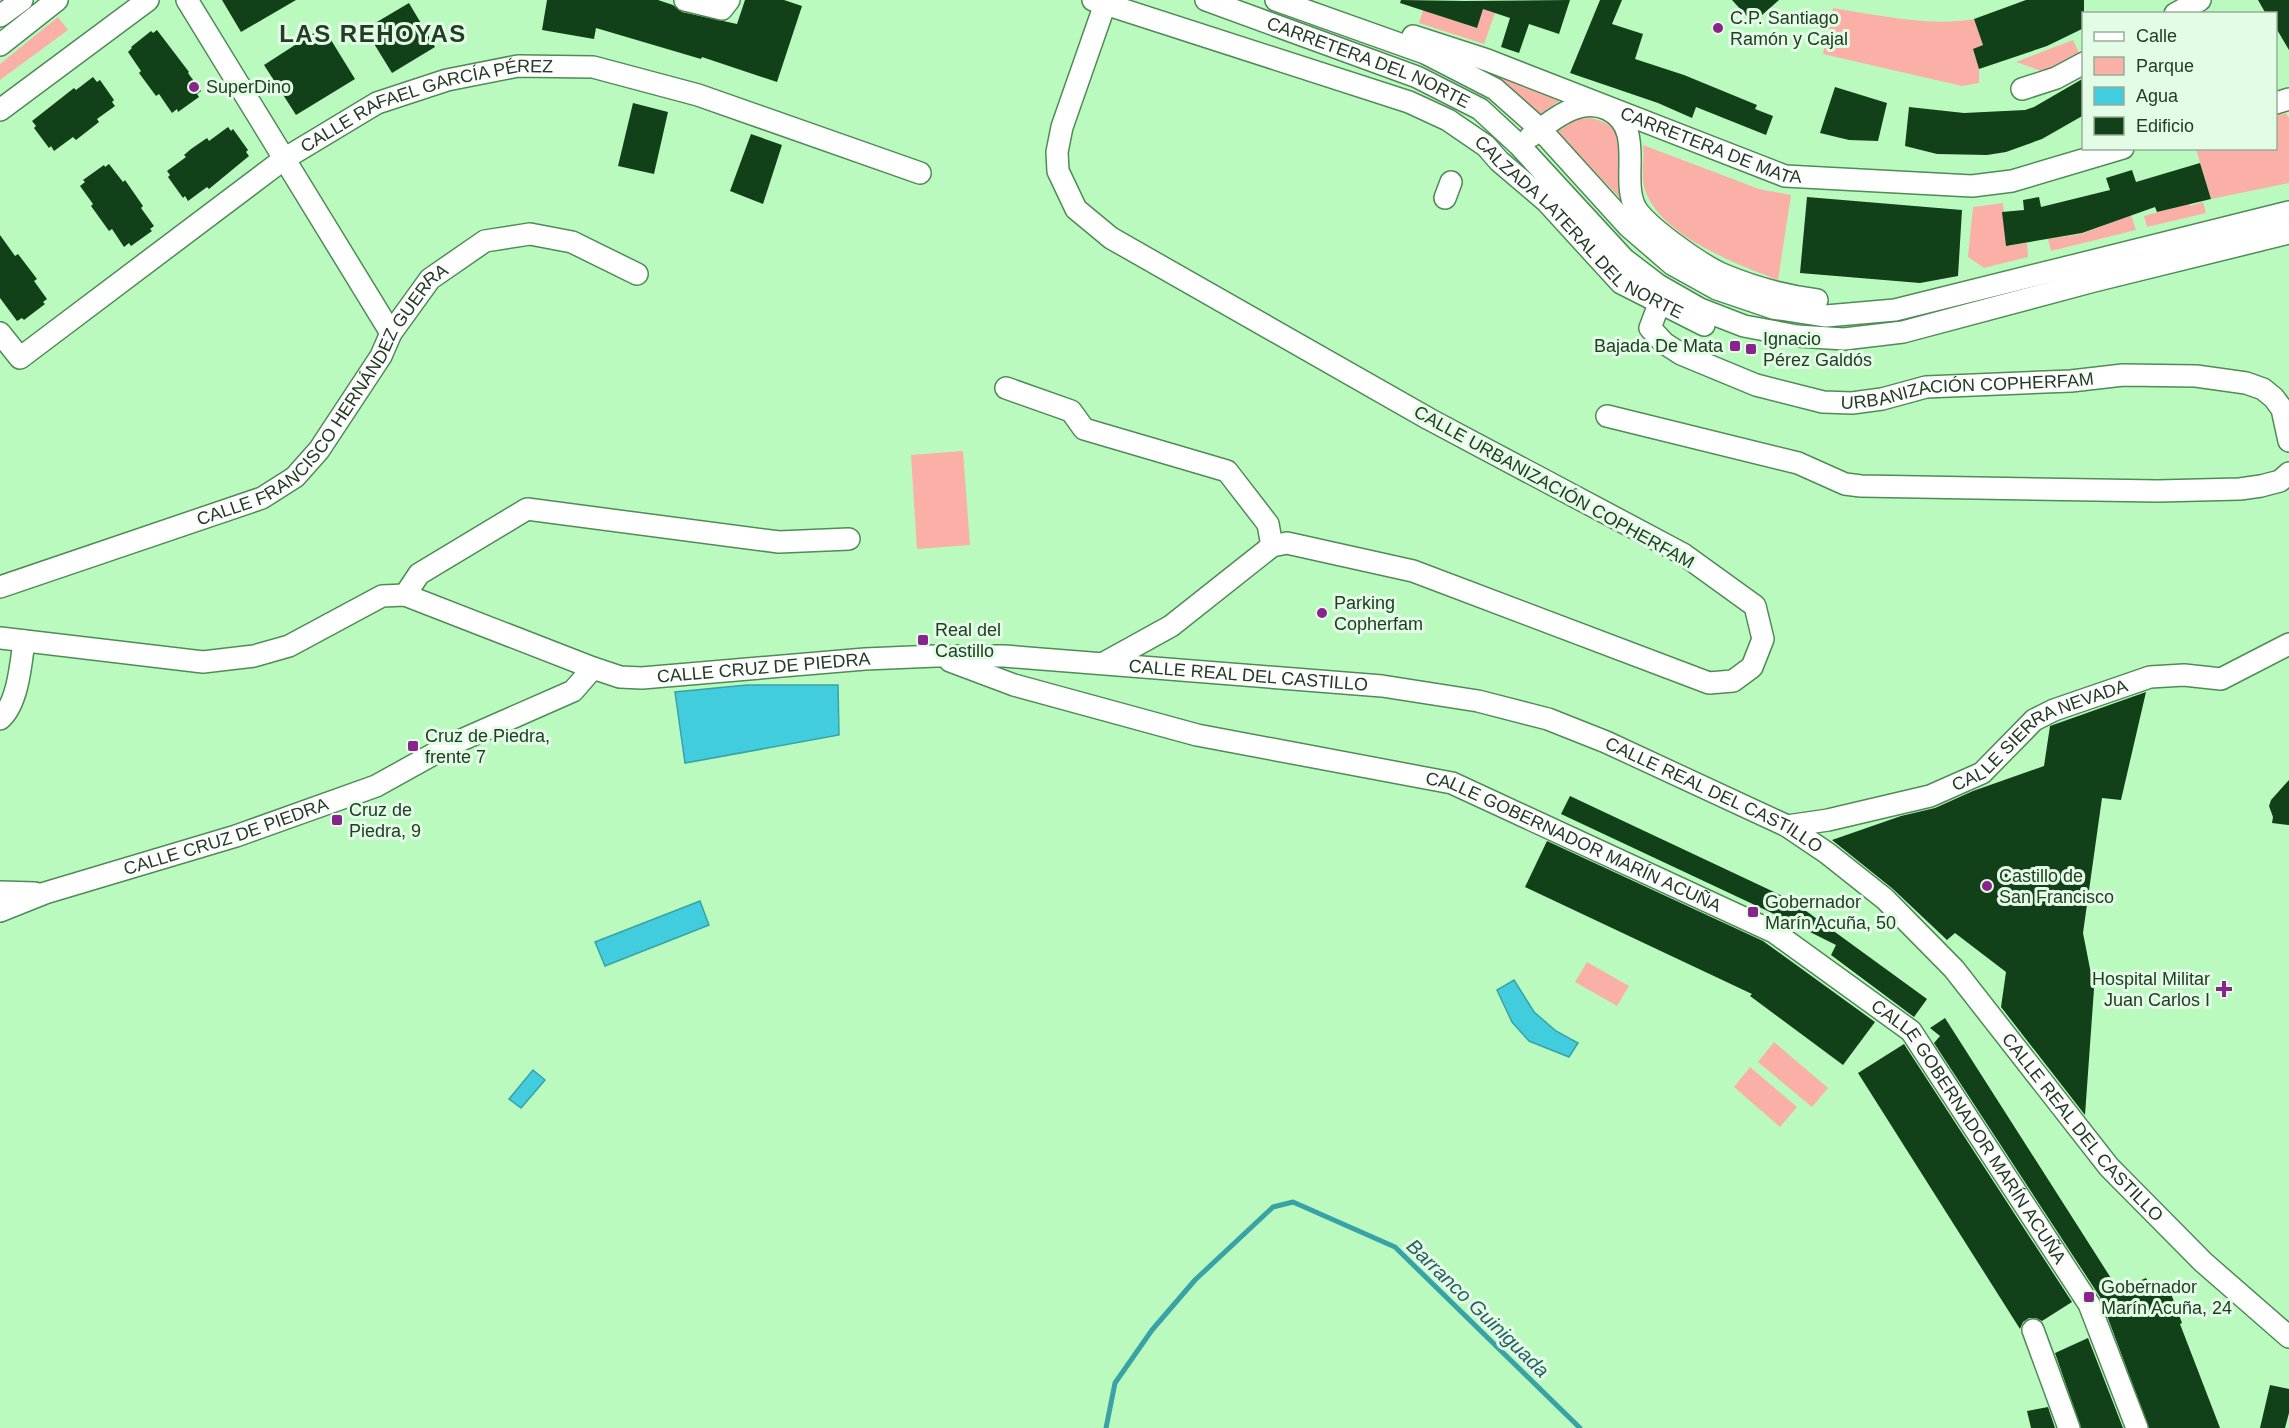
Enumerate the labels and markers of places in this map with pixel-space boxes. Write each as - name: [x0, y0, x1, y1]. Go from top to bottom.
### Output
- place label: C.P. Santiago Ramón y Cajal: [1730, 8, 1848, 49]
- marker: C.P. Santiago Ramón y Cajal: [1711, 21, 1725, 35]
- place label: SuperDino: [206, 77, 291, 97]
- marker: SuperDino: [187, 80, 201, 94]
- place label: Ignacio Pérez Galdós: [1763, 329, 1872, 370]
- place label: Bajada De Mata: [1594, 336, 1724, 356]
- marker: Bajada De Mata: [1728, 339, 1742, 353]
- marker: Ignacio Pérez Galdós: [1744, 342, 1758, 356]
- place label: Parking Copherfam: [1334, 593, 1423, 634]
- marker: Parking Copherfam: [1315, 606, 1329, 620]
- place label: Real del Castillo: [935, 620, 1001, 661]
- marker: Real del Castillo: [916, 633, 930, 647]
- place label: Cruz de Piedra, frente 7: [425, 726, 550, 767]
- marker: Cruz de Piedra, frente 7: [406, 739, 420, 753]
- place label: Cruz de Piedra, 9: [349, 800, 421, 841]
- marker: Cruz de Piedra, 9: [330, 813, 344, 827]
- place label: Castillo de San Francisco: [1999, 866, 2114, 907]
- marker: Castillo de San Francisco: [1980, 879, 1994, 893]
- place label: Gobernador Marín Acuña, 50: [1765, 892, 1896, 933]
- marker: Gobernador Marín Acuña, 50: [1746, 905, 1760, 919]
- place label: Hospital Militar Juan Carlos I: [2092, 969, 2210, 1010]
- marker: Hospital Militar Juan Carlos I: [2215, 980, 2233, 998]
- place label: Gobernador Marín Acuña, 24: [2101, 1277, 2232, 1318]
- marker: Gobernador Marín Acuña, 24: [2082, 1290, 2096, 1304]

